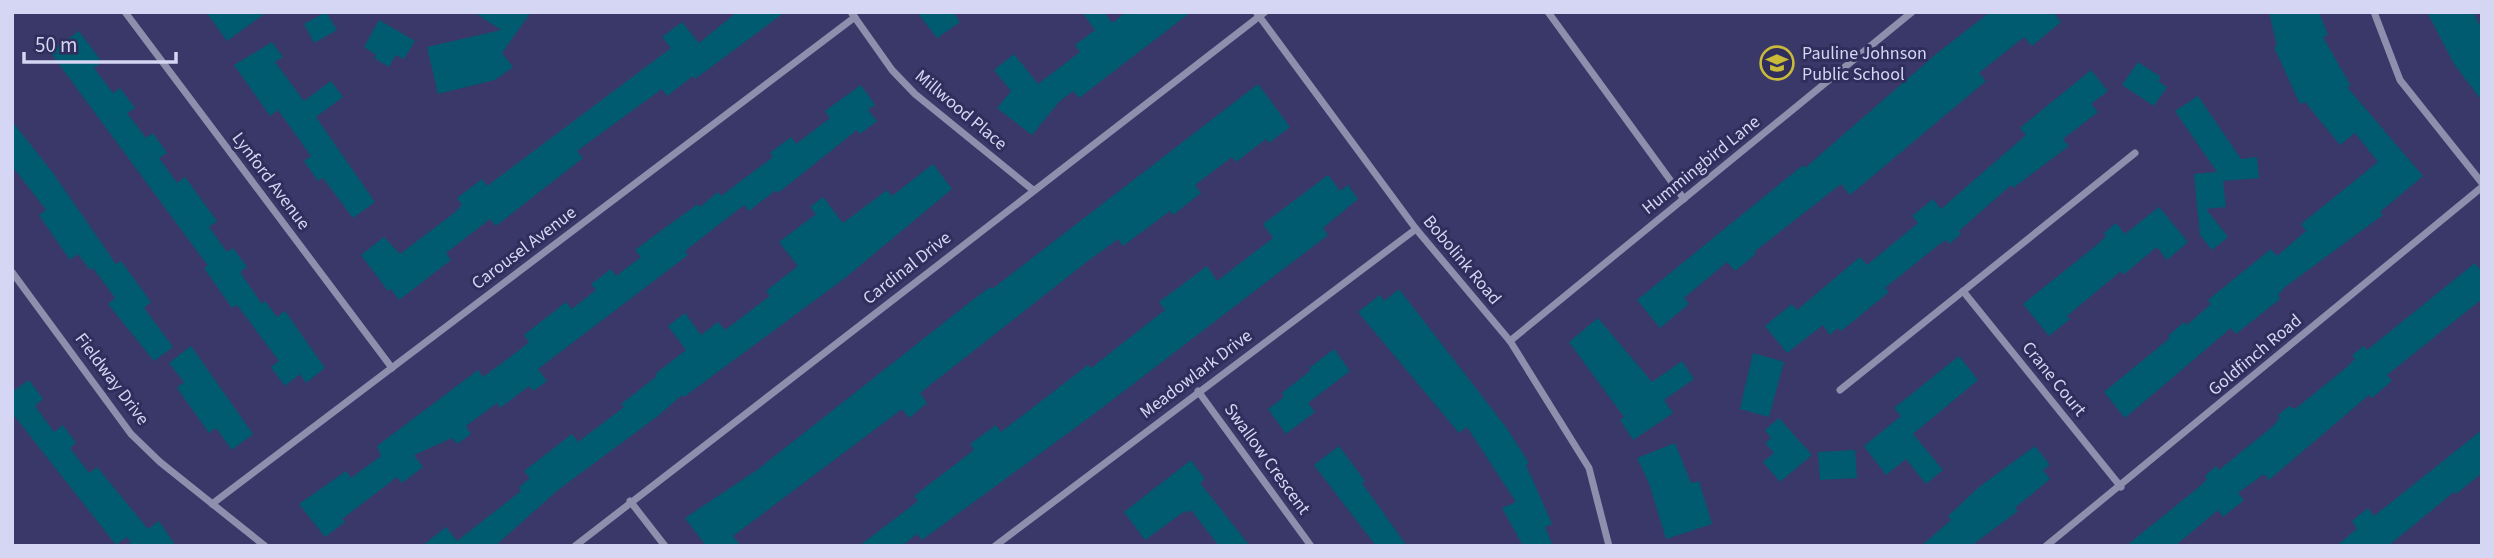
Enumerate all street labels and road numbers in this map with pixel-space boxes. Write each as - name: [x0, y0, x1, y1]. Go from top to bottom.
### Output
- street label: Millwood Place: [910, 64, 1012, 156]
- street label: Hummingbird Lane: [1637, 110, 1765, 220]
- street label: Lynford Avenue: [226, 127, 316, 235]
- street label: Carousel Avenue: [467, 200, 582, 296]
- street label: Bobolink Road: [1417, 210, 1507, 310]
- street label: Cardinal Drive: [858, 225, 956, 310]
- street label: Goldfinch Road: [2203, 308, 2307, 402]
- street label: Meadowlark Drive: [1135, 323, 1257, 425]
- street label: Fieldway Drive: [69, 328, 155, 430]
- street label: Crane Court: [2016, 336, 2092, 422]
- street label: Swallow Crescent: [1218, 398, 1316, 520]

